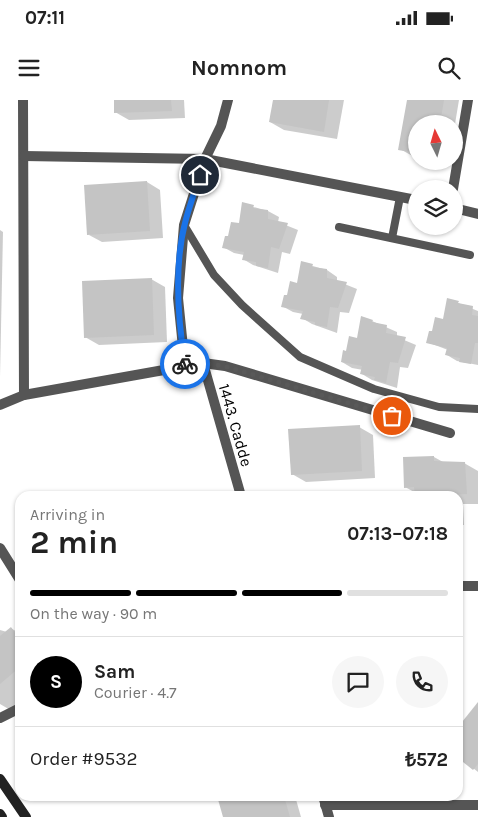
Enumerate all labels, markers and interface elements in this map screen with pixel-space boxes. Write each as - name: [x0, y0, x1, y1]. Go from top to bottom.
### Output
- text: 07:11: [25, 7, 65, 29]
- icon: menu: [15, 54, 43, 82]
- icon: search: [435, 54, 463, 82]
- text: Nomnom: [191, 55, 287, 81]
- north arrow: [408, 115, 462, 170]
- map controls: [408, 115, 463, 235]
- pin: [179, 154, 221, 196]
- icon: home: [186, 161, 214, 189]
- button: layers: [408, 180, 463, 235]
- courier: [160, 339, 210, 389]
- icon: bike: [171, 350, 199, 378]
- street label: 1443. Cadde: [215, 382, 256, 469]
- pin: [371, 395, 413, 437]
- icon: bag: [378, 402, 406, 430]
- text: Arriving in: [30, 505, 105, 524]
- text: 07:13–07:18: [347, 523, 448, 545]
- text: 2 min: [30, 524, 118, 561]
- text: On the way · 90 m: [30, 604, 157, 623]
- button: chat: [332, 656, 384, 708]
- button: phone: [396, 656, 448, 708]
- text: Sam: [94, 661, 135, 683]
- text: S: [50, 671, 62, 693]
- text: Courier · 4.7: [94, 683, 177, 702]
- text: Order #9532: [30, 748, 137, 770]
- text: ₺572: [405, 749, 448, 771]

